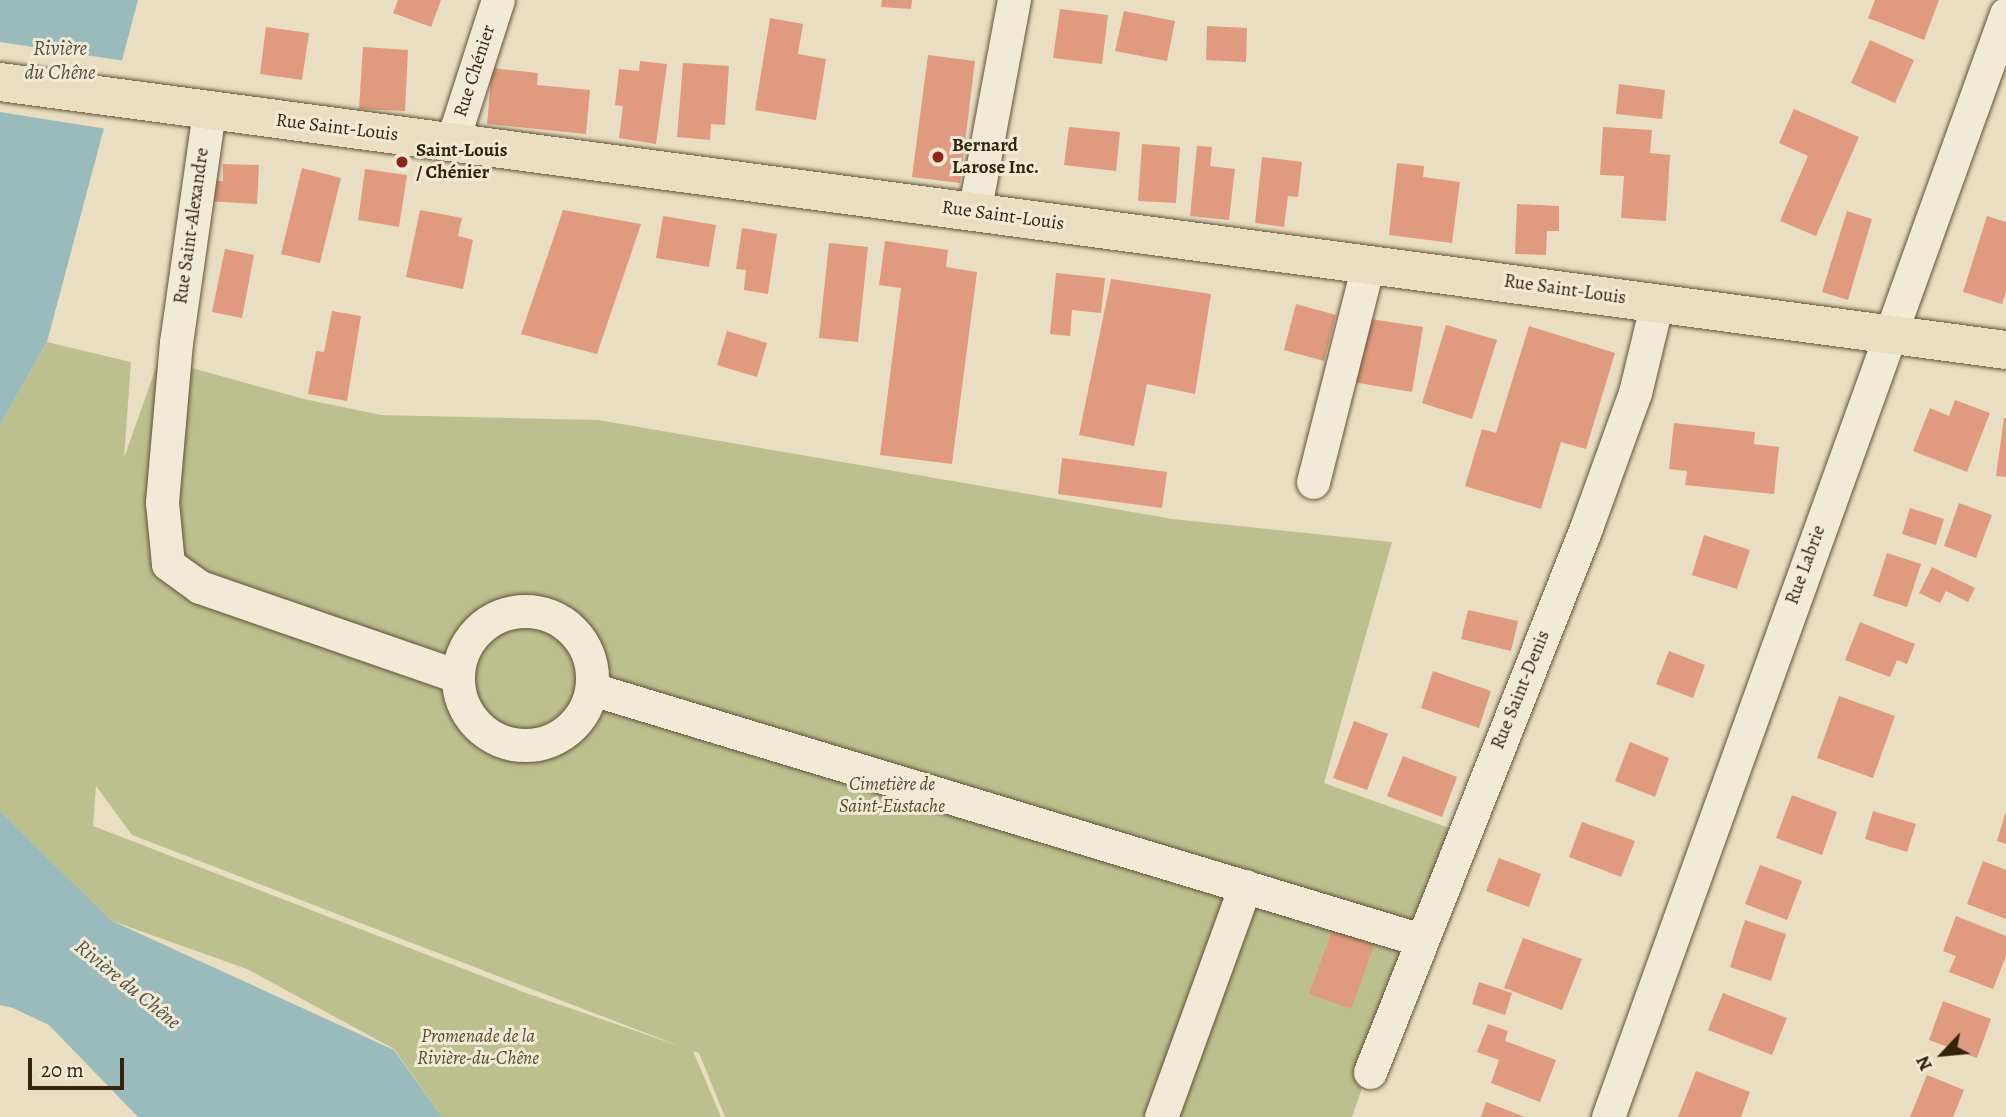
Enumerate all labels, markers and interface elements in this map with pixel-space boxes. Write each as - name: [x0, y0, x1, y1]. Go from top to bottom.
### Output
- street label: Rue Chénier: [449, 22, 501, 120]
- water label: Rivière du Chêne: [24, 35, 96, 85]
- street label: Rue Saint-Louis: [274, 109, 400, 147]
- place label: Bernard Larose Inc.: [952, 135, 1039, 179]
- place label: Saint-Louis / Chénier: [416, 140, 507, 184]
- street label: Rue Saint-Alexandre: [170, 146, 214, 306]
- marker: Bernard Larose Inc.: [930, 149, 946, 165]
- marker: Saint-Louis / Chénier: [394, 154, 410, 170]
- street label: Rue Saint-Louis: [940, 196, 1066, 236]
- street label: Rue Saint-Louis: [1502, 270, 1628, 310]
- street label: Rue Labrie: [1781, 522, 1831, 608]
- street label: Rue Saint-Denis: [1487, 627, 1555, 753]
- park label: Cimetière de Saint-Eustache: [839, 774, 945, 818]
- water label: Rivière du Chêne: [70, 934, 186, 1034]
- north arrow: [1908, 1019, 1978, 1089]
- park label: Promenade de la Rivière-du-Chêne: [417, 1026, 539, 1070]
- scale bar: [32, 1044, 128, 1088]
- text: N: [1909, 1051, 1939, 1075]
- text: 20 m: [41, 1056, 84, 1084]

